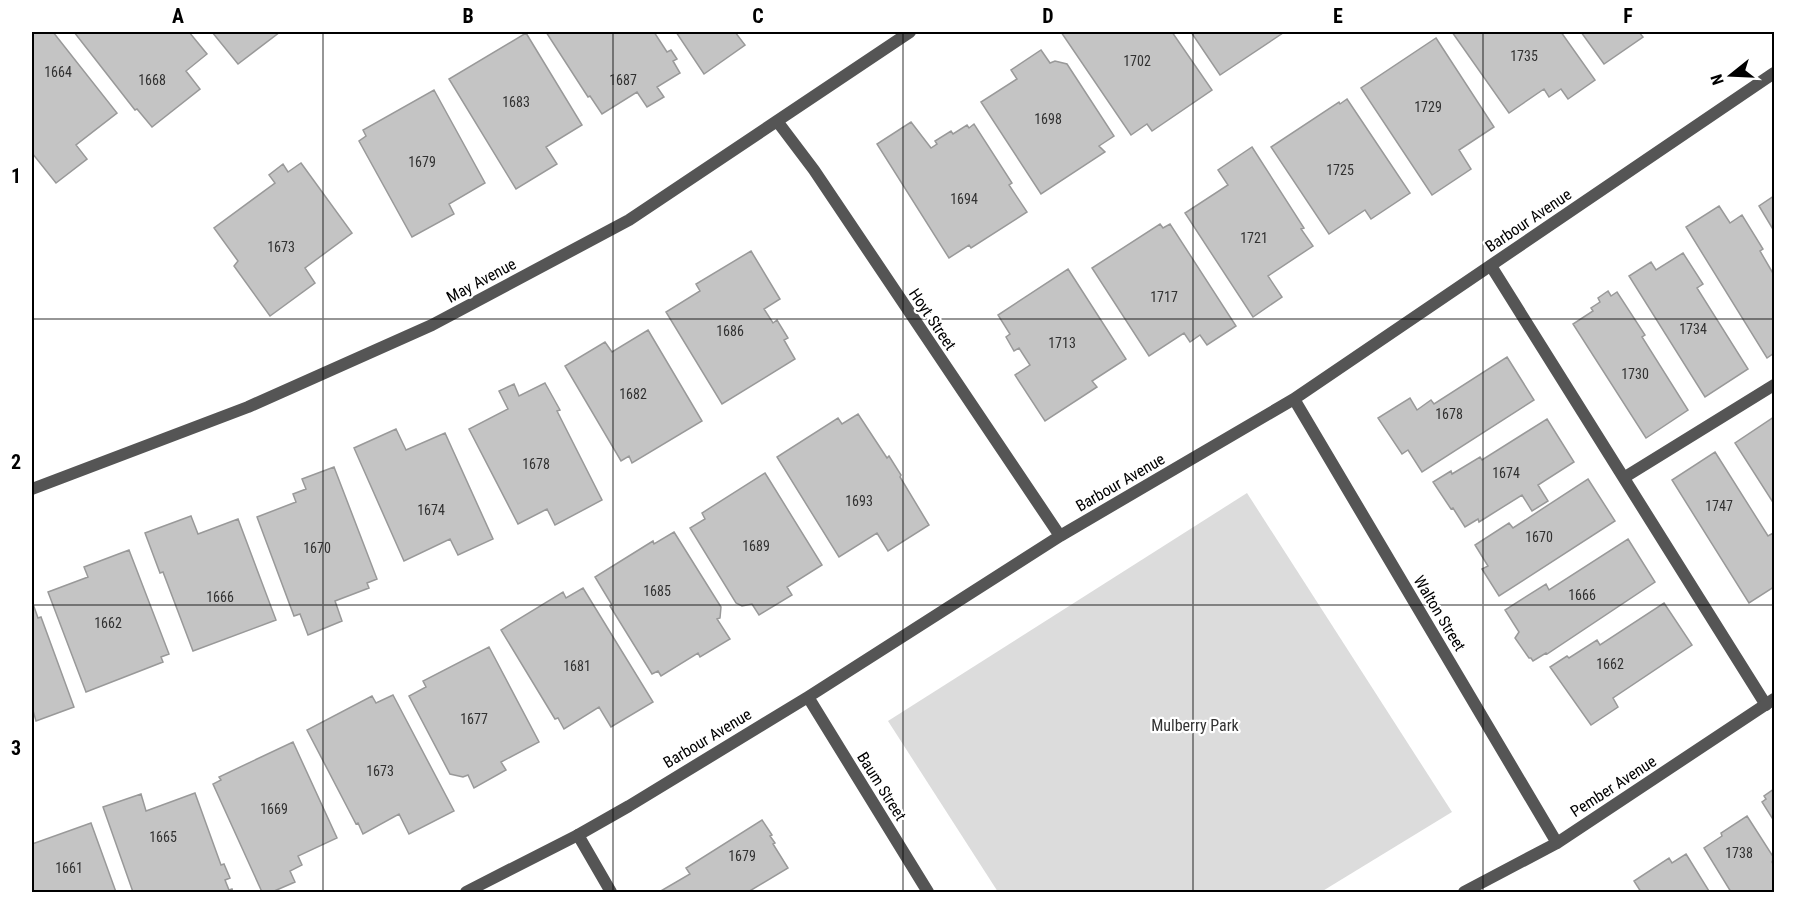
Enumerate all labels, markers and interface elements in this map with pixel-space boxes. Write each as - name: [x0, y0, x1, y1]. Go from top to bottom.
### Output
- text: A: [172, 4, 184, 28]
- text: B: [462, 4, 474, 28]
- text: C: [752, 4, 764, 28]
- text: D: [1042, 4, 1054, 28]
- text: E: [1333, 4, 1343, 28]
- text: F: [1623, 4, 1633, 28]
- north arrow: [1701, 45, 1761, 105]
- house number: 1735: [1510, 48, 1538, 64]
- house number: 1702: [1123, 53, 1151, 69]
- house number: 1664: [44, 64, 72, 80]
- house number: 1668: [138, 72, 166, 88]
- house number: 1687: [609, 72, 637, 88]
- text: N: [1707, 72, 1728, 87]
- house number: 1683: [502, 94, 530, 110]
- house number: 1729: [1414, 99, 1442, 115]
- house number: 1698: [1034, 111, 1062, 127]
- house number: 1679: [408, 154, 436, 170]
- house number: 1725: [1326, 162, 1354, 178]
- text: 1: [11, 164, 21, 188]
- street label: Barbour Avenue: [1482, 185, 1575, 256]
- house number: 1694: [950, 191, 978, 207]
- house number: 1721: [1240, 230, 1268, 246]
- house number: 1673: [267, 239, 295, 255]
- street label: May Avenue: [443, 254, 519, 307]
- street label: Hoyt Street: [905, 285, 960, 354]
- house number: 1717: [1150, 289, 1178, 305]
- house number: 1734: [1679, 321, 1707, 337]
- house number: 1686: [716, 323, 744, 339]
- house number: 1713: [1048, 335, 1076, 351]
- house number: 1730: [1621, 366, 1649, 382]
- house number: 1682: [619, 386, 647, 402]
- house number: 1678: [1435, 406, 1463, 422]
- street label: Barbour Avenue: [1072, 449, 1168, 516]
- text: 2: [11, 450, 21, 474]
- house number: 1678: [522, 456, 550, 472]
- house number: 1674: [1492, 465, 1520, 481]
- house number: 1693: [845, 493, 873, 509]
- house number: 1747: [1705, 498, 1733, 514]
- house number: 1674: [417, 502, 445, 518]
- house number: 1670: [1525, 529, 1553, 545]
- house number: 1689: [742, 538, 770, 554]
- house number: 1670: [303, 540, 331, 556]
- street label: Walton Street: [1410, 572, 1470, 655]
- house number: 1685: [643, 583, 671, 599]
- house number: 1666: [1568, 587, 1596, 603]
- house number: 1666: [206, 589, 234, 605]
- house number: 1662: [94, 615, 122, 631]
- house number: 1662: [1596, 656, 1624, 672]
- house number: 1681: [563, 658, 591, 674]
- street label: Barbour Avenue: [660, 705, 755, 772]
- house number: 1677: [460, 711, 488, 727]
- park label: Mulberry Park: [1151, 716, 1240, 735]
- text: 3: [11, 736, 21, 760]
- street label: Baum Street: [853, 748, 910, 824]
- street label: Pember Avenue: [1567, 752, 1660, 821]
- house number: 1673: [366, 763, 394, 779]
- house number: 1669: [260, 801, 288, 817]
- house number: 1665: [149, 829, 177, 845]
- house number: 1738: [1725, 845, 1753, 861]
- house number: 1679: [728, 848, 756, 864]
- house number: 1661: [55, 860, 83, 876]

